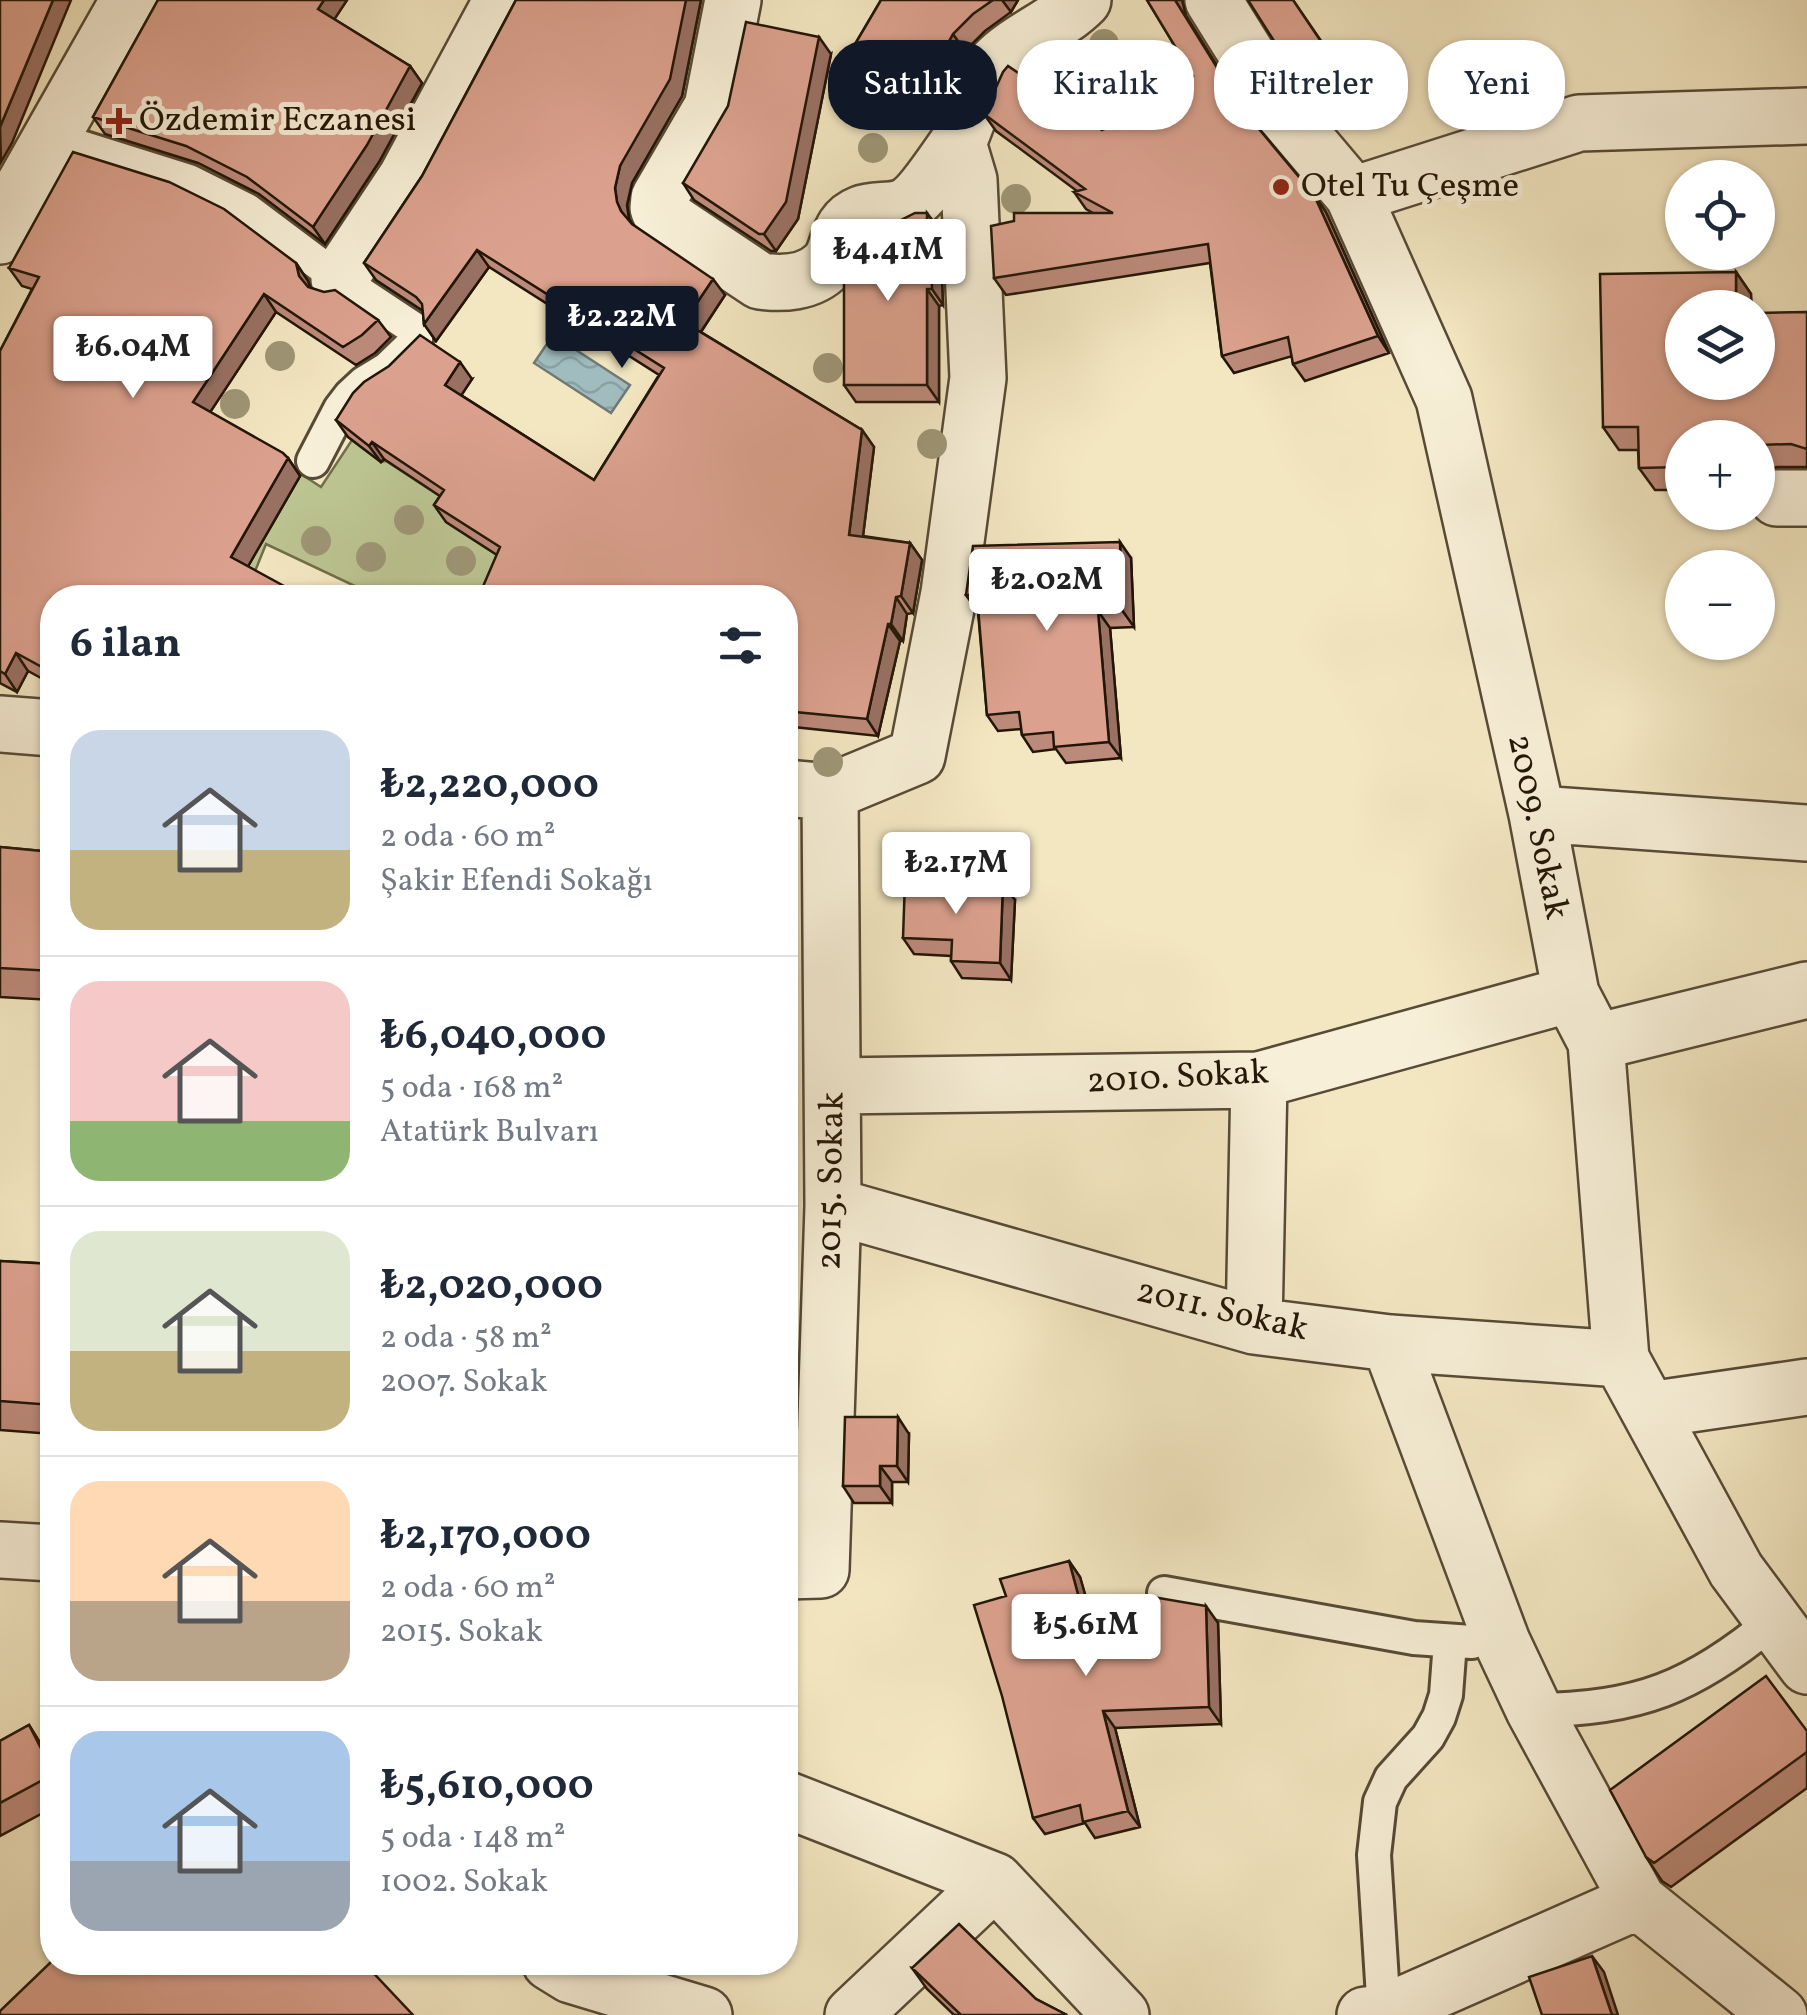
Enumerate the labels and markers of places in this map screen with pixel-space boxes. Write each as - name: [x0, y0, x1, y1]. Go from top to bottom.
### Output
- place label: Özdemir Eczanesi: [139, 97, 416, 145]
- marker: Özdemir Eczanesi: [108, 110, 130, 132]
- place label: Otel Tu Çeşme: [1301, 163, 1519, 211]
- marker: Otel Tu Çeşme: [1270, 176, 1292, 198]
- pin: ₺4.41M: [807, 219, 969, 304]
- pin: ₺2.22M: [541, 286, 703, 371]
- pin: ₺6.04M: [52, 316, 214, 401]
- pin: ₺2.02M: [966, 549, 1128, 634]
- pin: ₺2.17M: [875, 832, 1037, 917]
- pin: ₺5.61M: [1005, 1594, 1167, 1679]

